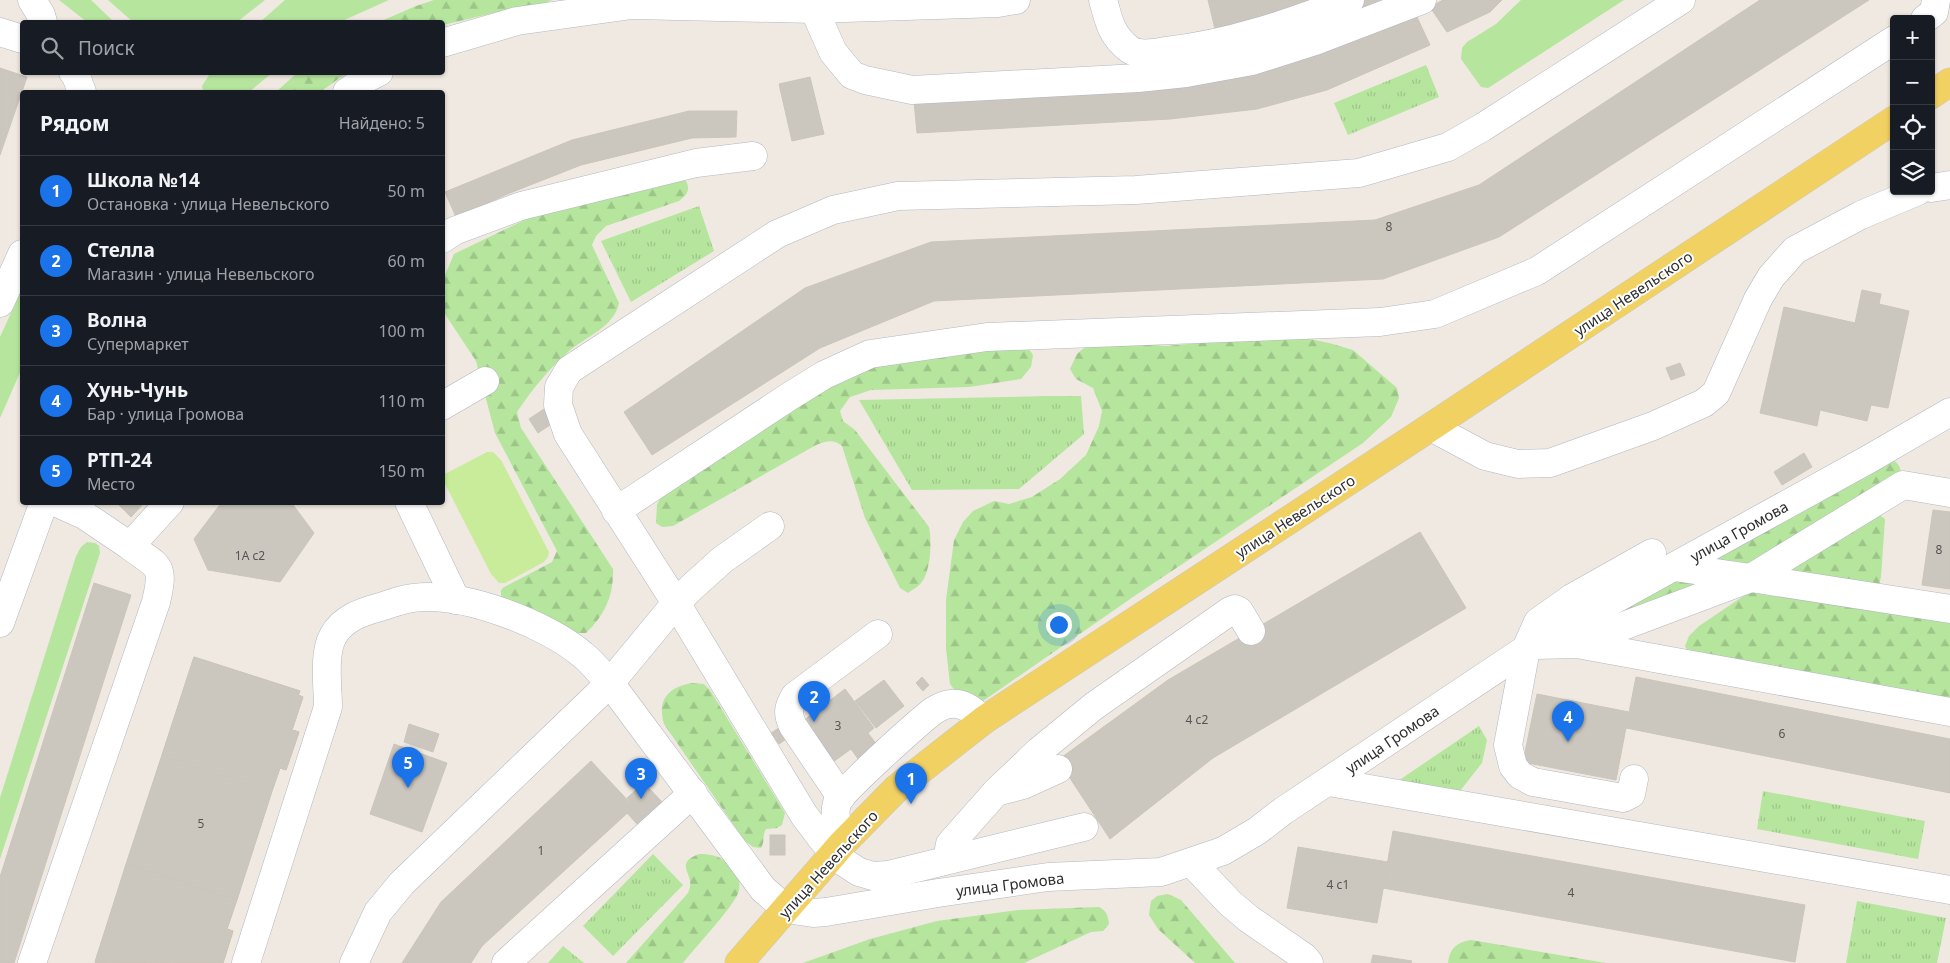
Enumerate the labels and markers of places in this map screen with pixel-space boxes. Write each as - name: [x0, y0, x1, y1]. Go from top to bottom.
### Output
- pin: 2: [798, 681, 830, 722]
- pin: 4: [1552, 701, 1584, 742]
- pin: 5: [392, 747, 424, 788]
- pin: 3: [625, 758, 657, 799]
- pin: 1: [895, 763, 927, 804]

